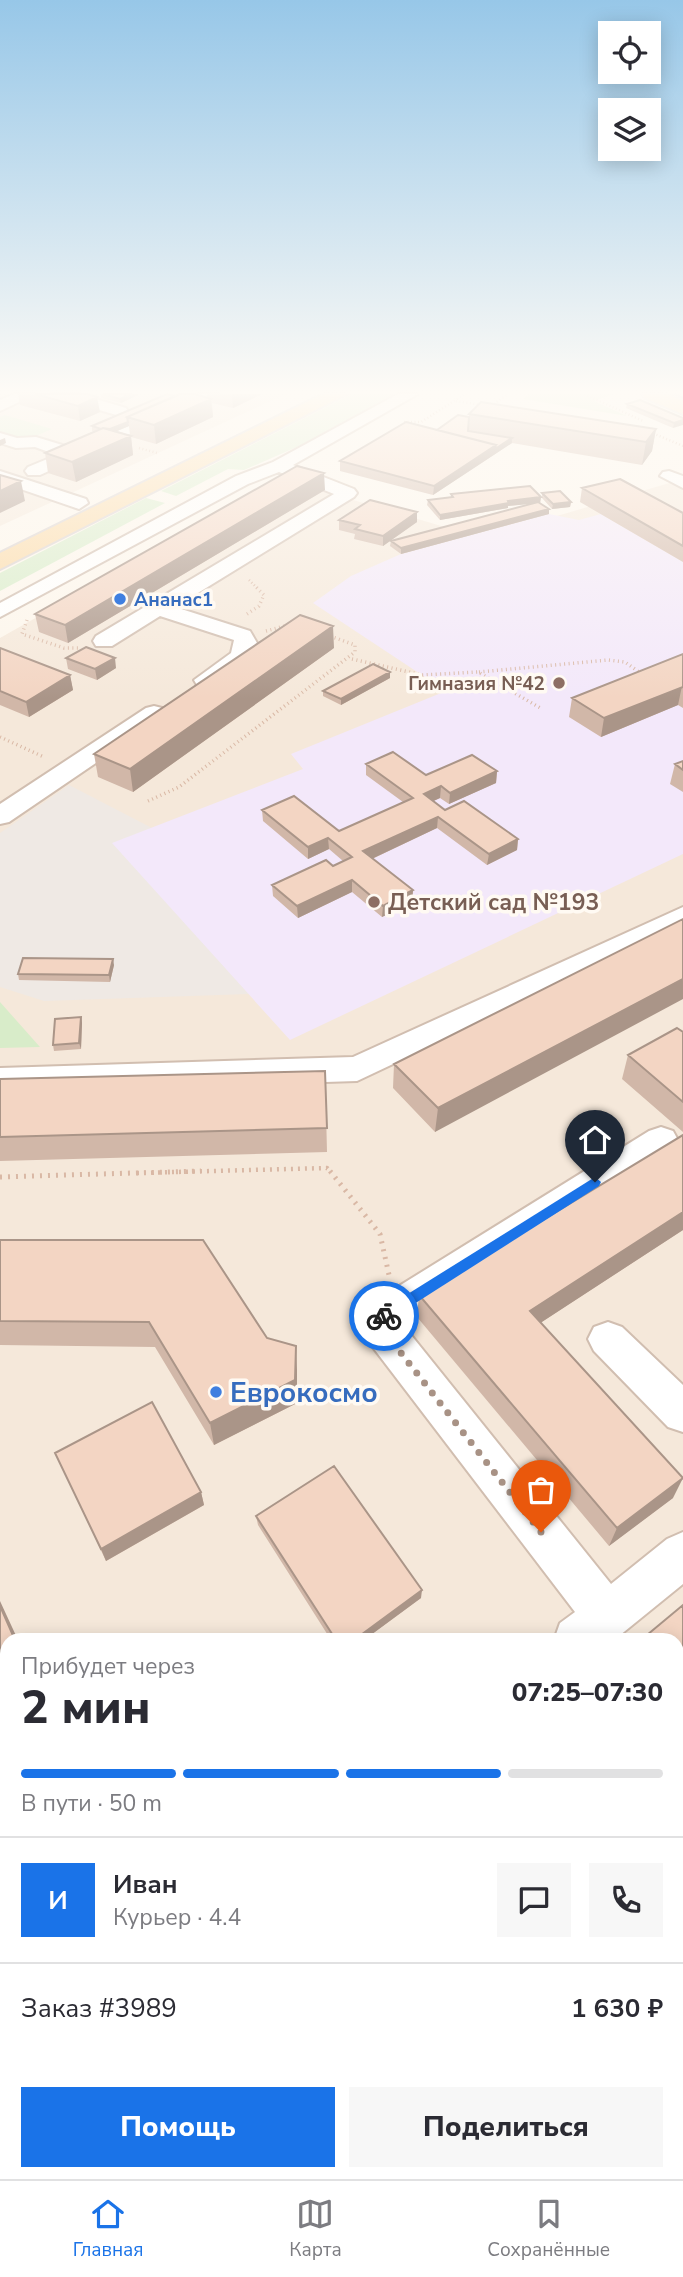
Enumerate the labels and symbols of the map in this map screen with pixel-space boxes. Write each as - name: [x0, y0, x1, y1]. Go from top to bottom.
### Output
- place label: Ананас1: [134, 587, 213, 613]
- marker: Ананас1: [112, 591, 128, 607]
- place label: Гимназия №42: [408, 671, 545, 697]
- marker: Гимназия №42: [551, 675, 567, 691]
- place label: Детский сад №193: [388, 887, 599, 918]
- marker: Детский сад №193: [366, 894, 382, 910]
- pin: [565, 1110, 625, 1182]
- courier: [349, 1281, 419, 1351]
- place label: Еврокосмо: [230, 1374, 378, 1412]
- marker: Еврокосмо: [208, 1384, 224, 1400]
- pin: [511, 1460, 571, 1532]

